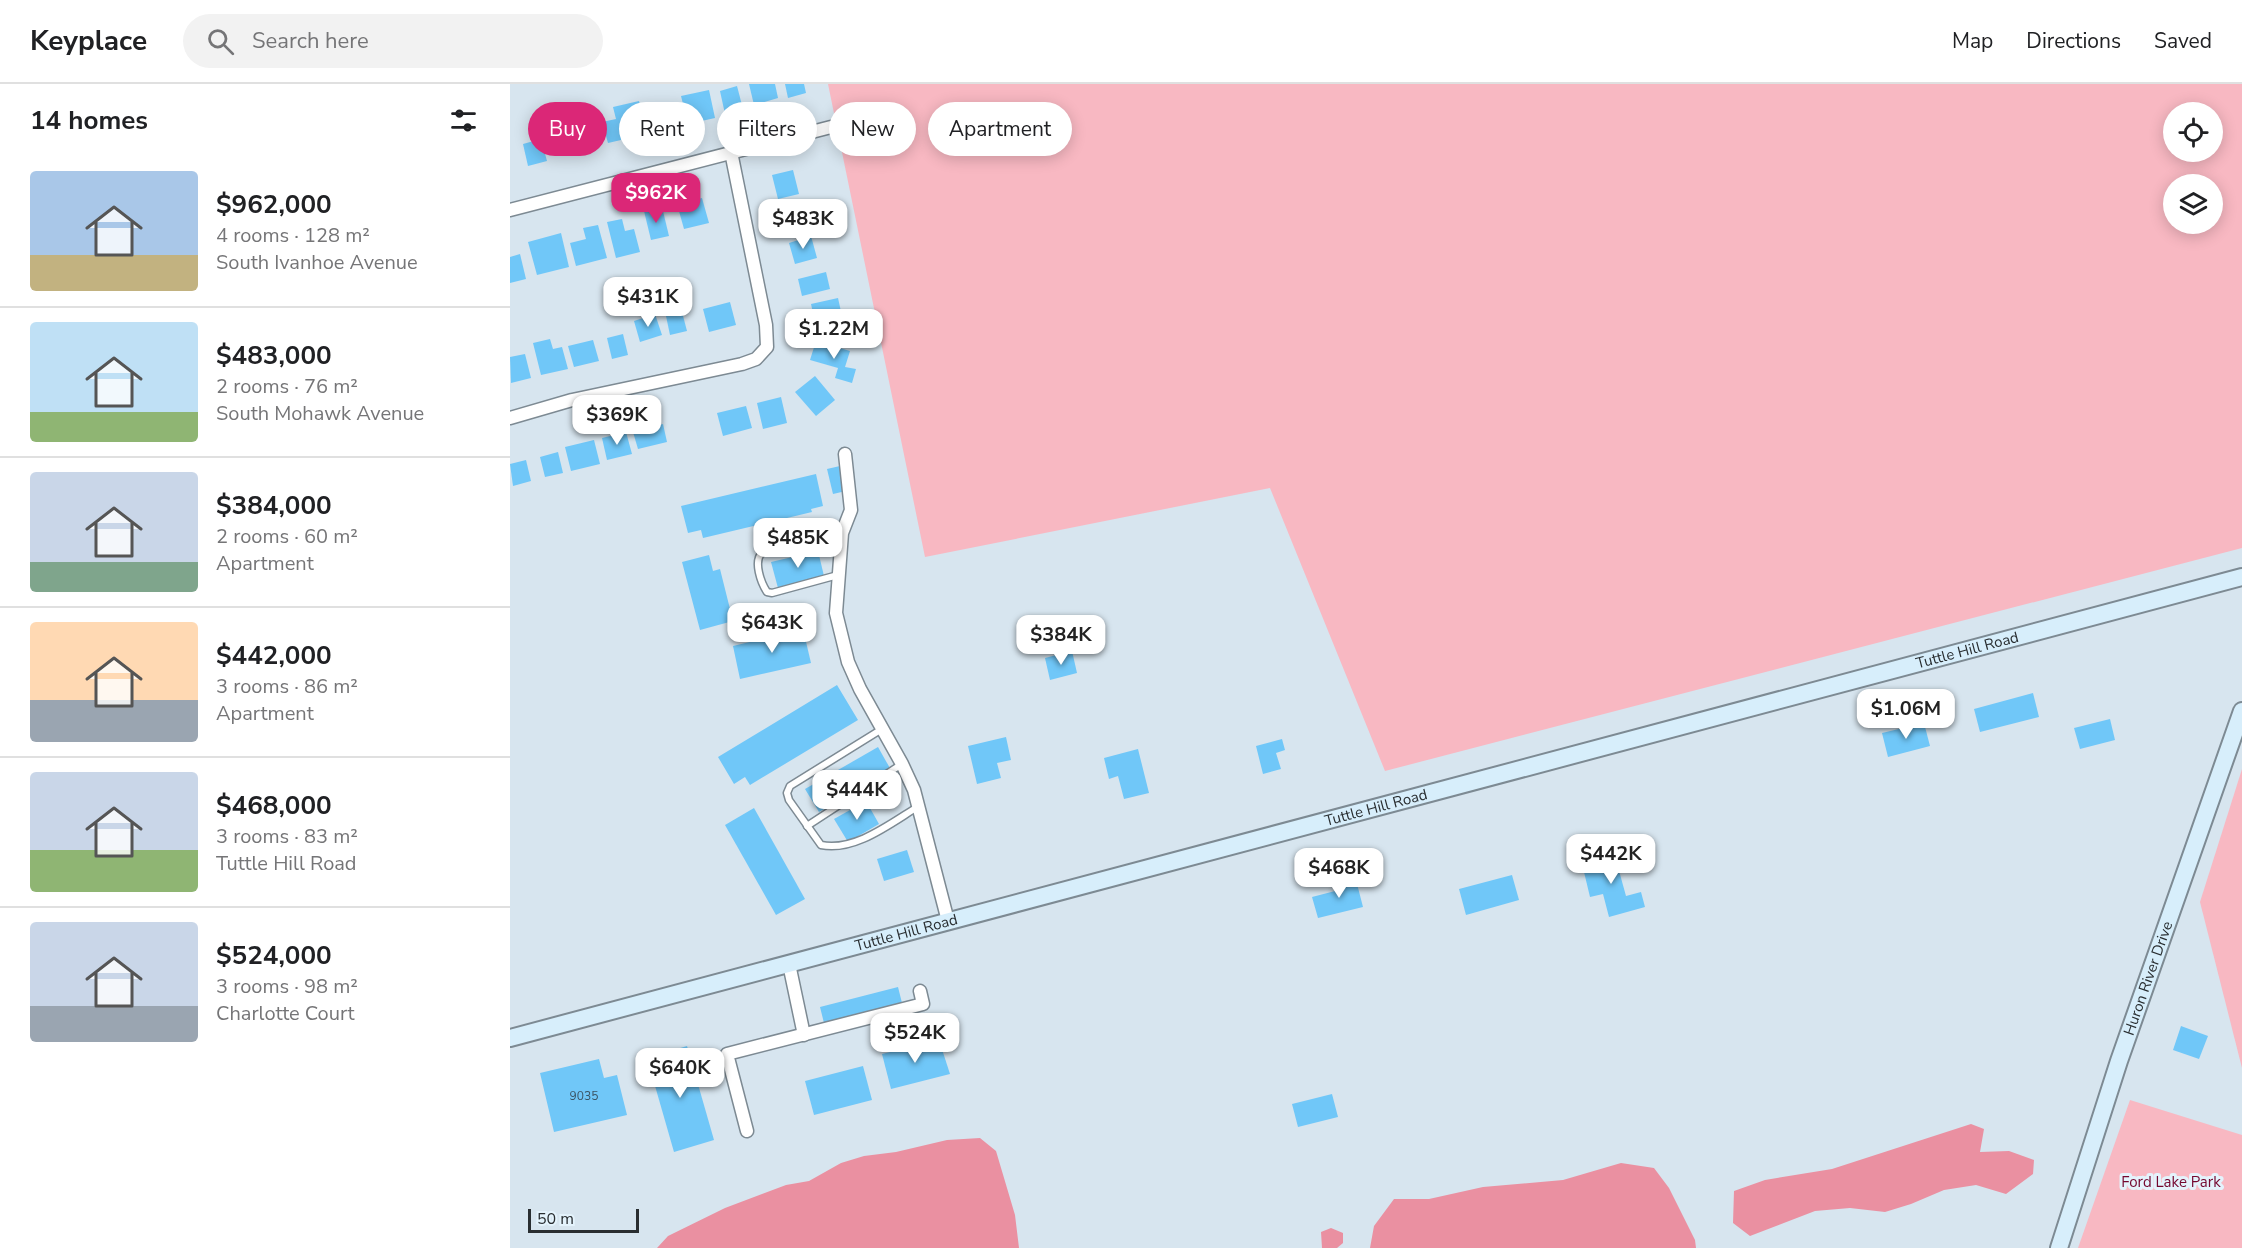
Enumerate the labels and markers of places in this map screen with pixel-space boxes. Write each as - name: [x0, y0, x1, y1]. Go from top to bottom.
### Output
- pin: $962K: [614, 173, 698, 224]
- pin: $483K: [761, 199, 845, 250]
- pin: $431K: [606, 277, 690, 328]
- pin: $1.22M: [785, 309, 883, 360]
- pin: $369K: [575, 395, 659, 446]
- pin: $485K: [756, 518, 840, 569]
- pin: $643K: [730, 603, 814, 654]
- pin: $384K: [1019, 615, 1103, 666]
- pin: $1.06M: [1857, 689, 1955, 740]
- pin: $444K: [815, 770, 899, 821]
- pin: $442K: [1569, 834, 1653, 885]
- pin: $468K: [1297, 848, 1381, 899]
- pin: $524K: [873, 1013, 957, 1064]
- pin: $640K: [638, 1048, 722, 1099]

